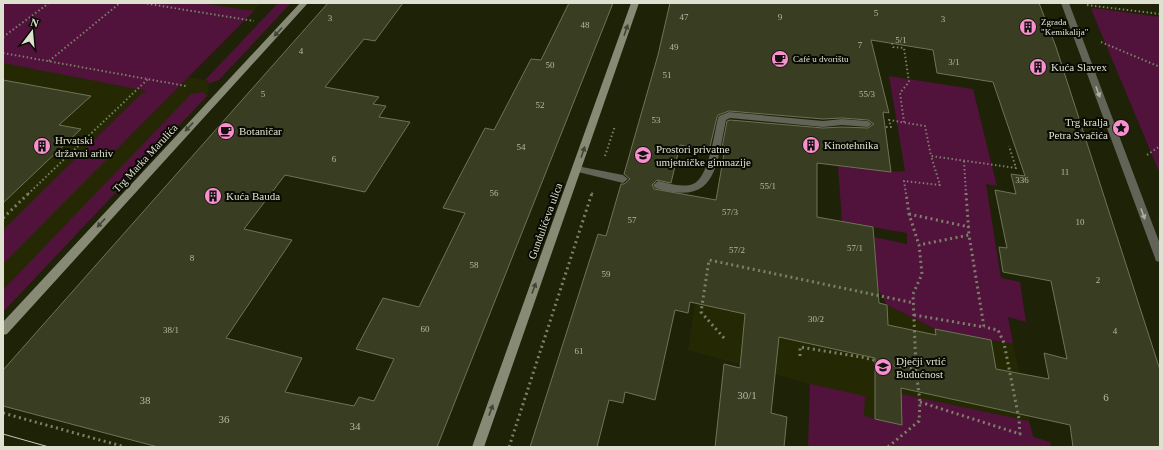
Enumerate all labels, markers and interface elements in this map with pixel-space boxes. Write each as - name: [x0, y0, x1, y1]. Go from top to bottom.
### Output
- house number: 5: [874, 8, 879, 18]
- north arrow: [12, 12, 52, 52]
- house number: 47: [680, 12, 689, 22]
- house number: 9: [778, 12, 783, 22]
- house number: 3: [328, 13, 333, 23]
- house number: 3: [941, 14, 946, 24]
- text: N: [29, 16, 40, 29]
- building icon: Zgrada "Kemikalija": [1018, 17, 1038, 37]
- place label: Zgrada "Kemikalija": [1041, 17, 1089, 37]
- house number: 48: [581, 20, 590, 30]
- one-way arrow: [623, 23, 629, 35]
- one-way arrow: [273, 27, 282, 37]
- house number: 5/1: [895, 35, 907, 45]
- house number: 7: [858, 40, 863, 50]
- house number: 49: [670, 42, 679, 52]
- house number: 4: [299, 46, 304, 56]
- cafe icon: Café u dvorištu: [770, 49, 790, 69]
- place label: Café u dvorištu: [793, 54, 849, 64]
- house number: 3/1: [948, 57, 960, 67]
- building icon: Kuća Slavex: [1028, 57, 1048, 77]
- house number: 50: [546, 60, 555, 70]
- place label: Kuća Slavex: [1051, 61, 1107, 73]
- house number: 51: [663, 70, 672, 80]
- one-way arrow: [1095, 86, 1101, 98]
- house number: 5: [261, 89, 266, 99]
- house number: 55/3: [859, 89, 875, 99]
- house number: 52: [536, 100, 545, 110]
- house number: 53: [652, 115, 661, 125]
- place label: Trg kralja Petra Svačića: [1048, 116, 1108, 141]
- place icon: Trg kralja Petra Svačića: [1111, 118, 1131, 138]
- street label: Trg Marka Marulića: [110, 121, 180, 195]
- cafe icon: Botaničar: [216, 121, 236, 141]
- one-way arrow: [185, 122, 194, 132]
- place label: Botaničar: [239, 125, 282, 137]
- place label: Hrvatski državni arhiv: [55, 134, 114, 159]
- building icon: Kinotehnika: [801, 135, 821, 155]
- building icon: Hrvatski državni arhiv: [32, 136, 52, 156]
- place label: Kinotehnika: [824, 139, 878, 151]
- house number: 54: [517, 142, 526, 152]
- place label: Prostori privatne umjetničke gimnazije: [656, 143, 751, 168]
- school or university icon: Prostori privatne umjetničke gimnazije: [633, 145, 653, 165]
- one-way arrow: [580, 146, 586, 158]
- house number: 6: [332, 154, 337, 164]
- house number: 11: [1061, 167, 1069, 177]
- house number: 336: [1015, 175, 1029, 185]
- street label: Gundulićeva ulica: [526, 181, 564, 261]
- house number: 55/1: [760, 181, 776, 191]
- building icon: Kuća Bauda: [203, 186, 223, 206]
- house number: 56: [490, 188, 499, 198]
- place label: Kuća Bauda: [226, 190, 280, 202]
- house number: 57/3: [722, 207, 738, 217]
- one-way arrow: [1141, 208, 1147, 220]
- house number: 57: [628, 215, 637, 225]
- house number: 10: [1076, 217, 1085, 227]
- one-way arrow: [97, 218, 106, 228]
- house number: 57/1: [847, 243, 863, 253]
- house number: 57/2: [729, 245, 745, 255]
- house number: 8: [190, 253, 195, 263]
- house number: 58: [470, 260, 479, 270]
- house number: 59: [602, 269, 611, 279]
- house number: 2: [1096, 275, 1100, 285]
- one-way arrow: [532, 281, 538, 293]
- house number: 30/2: [808, 314, 824, 324]
- house number: 60: [421, 324, 430, 334]
- house number: 38/1: [163, 325, 179, 335]
- house number: 4: [1113, 326, 1118, 336]
- house number: 61: [575, 346, 584, 356]
- place label: Dječji vrtić Budućnost: [896, 355, 946, 380]
- school or university icon: Dječji vrtić Budućnost: [873, 357, 893, 377]
- house number: 30/1: [737, 389, 757, 401]
- house number: 6: [1103, 391, 1109, 403]
- house number: 38: [140, 394, 151, 406]
- one-way arrow: [488, 404, 494, 416]
- house number: 36: [219, 413, 230, 425]
- house number: 34: [350, 420, 361, 432]

